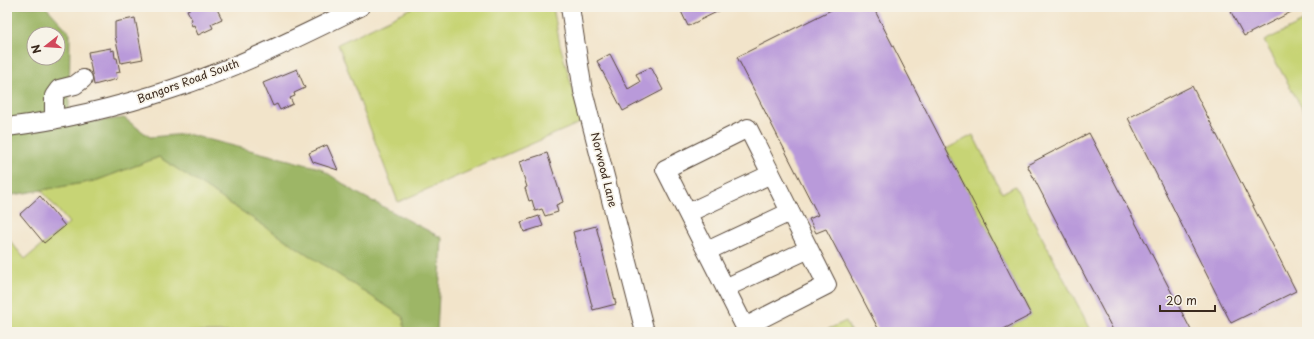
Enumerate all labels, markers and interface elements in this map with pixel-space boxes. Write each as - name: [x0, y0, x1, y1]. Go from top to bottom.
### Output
- north arrow: [26, 26, 66, 66]
- text: N: [26, 42, 45, 56]
- street label: Bangors Road South: [134, 54, 241, 107]
- street label: Norwood Lane: [587, 131, 622, 209]
- scale bar: [1160, 287, 1215, 313]
- text: 20 m: [1166, 291, 1197, 309]

